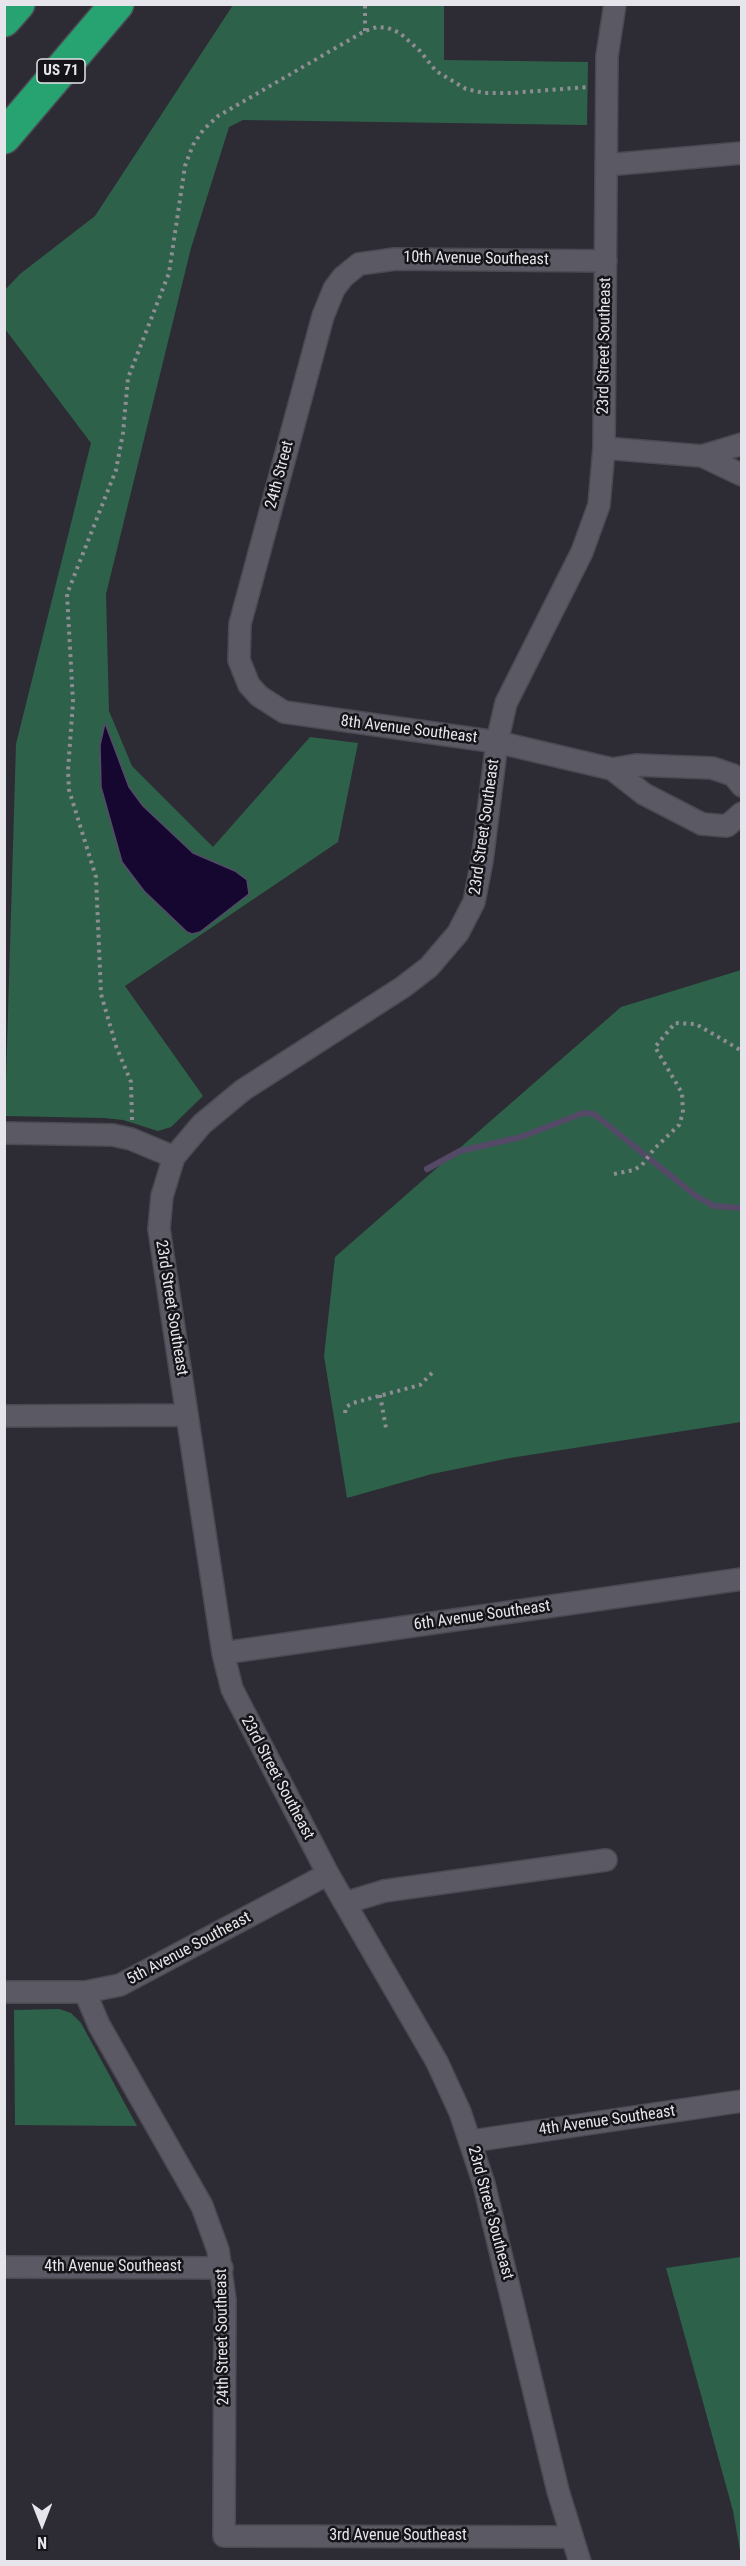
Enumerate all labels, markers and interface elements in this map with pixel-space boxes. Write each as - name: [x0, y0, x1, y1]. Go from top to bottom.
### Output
- road number: US 71: [37, 59, 85, 83]
- street label: 10th Avenue Southeast: [403, 248, 549, 270]
- street label: 23rd Street Southeast: [594, 277, 616, 415]
- street label: 24th Street: [262, 439, 298, 511]
- street label: 8th Avenue Southeast: [340, 712, 478, 748]
- street label: 23rd Street Southeast: [466, 758, 504, 896]
- street label: 23rd Street Southeast: [151, 1239, 191, 1377]
- street label: 6th Avenue Southeast: [413, 1597, 551, 1635]
- street label: 23rd Street Southeast: [236, 1713, 318, 1843]
- street label: 5th Avenue Southeast: [124, 1908, 254, 1990]
- street label: 4th Avenue Southeast: [538, 2102, 676, 2140]
- street label: 23rd Street Southeast: [463, 2144, 517, 2282]
- street label: 4th Avenue Southeast: [44, 2257, 182, 2277]
- street label: 24th Street Southeast: [212, 2268, 234, 2406]
- north arrow: [12, 2494, 72, 2554]
- street label: 3rd Avenue Southeast: [329, 2526, 467, 2546]
- text: N: [37, 2533, 47, 2552]

